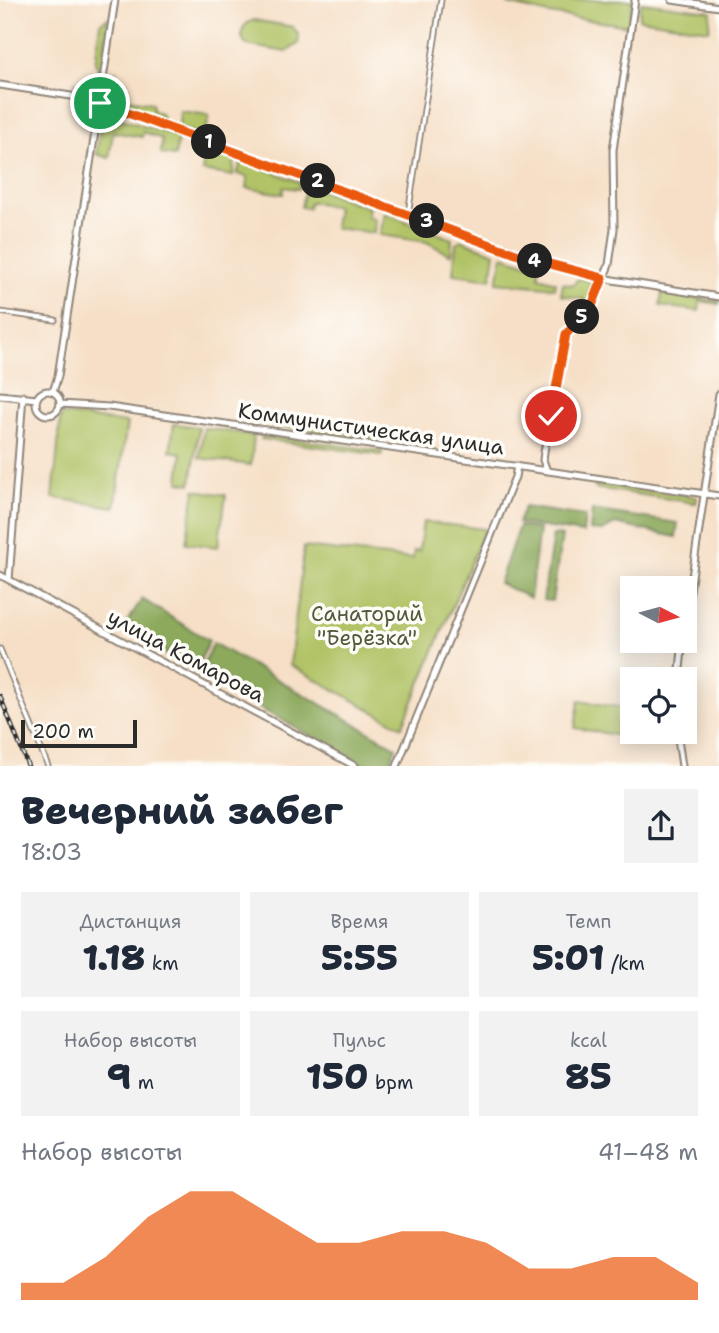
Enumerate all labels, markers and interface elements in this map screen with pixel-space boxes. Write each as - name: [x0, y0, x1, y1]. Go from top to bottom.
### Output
- pin: [70, 73, 130, 133]
- icon: arrive: [81, 84, 119, 122]
- pin: 1: [192, 124, 227, 160]
- text: 1: [204, 129, 213, 154]
- pin: 2: [300, 164, 336, 198]
- text: 2: [311, 168, 324, 193]
- pin: 3: [410, 204, 444, 238]
- text: 3: [420, 208, 433, 233]
- pin: 4: [518, 244, 552, 278]
- text: 4: [528, 248, 541, 273]
- pin: 5: [564, 300, 600, 334]
- text: 5: [576, 304, 587, 329]
- pin: [521, 386, 581, 446]
- street label: Коммунистическая улица: [236, 396, 506, 462]
- icon: check: [532, 397, 570, 435]
- north arrow: [620, 576, 696, 653]
- map controls: [620, 576, 697, 744]
- park label: Санаторий "Берёзка": [311, 600, 423, 652]
- street label: улица Комарова: [103, 603, 269, 709]
- button: locate: [620, 667, 697, 744]
- scale bar: [21, 717, 136, 749]
- text: 200 m: [32, 719, 94, 744]
- text: Вечерний забег: [21, 785, 343, 836]
- button: share: [624, 789, 698, 863]
- text: 18:03: [21, 837, 82, 867]
- text: Дистанция: [80, 909, 181, 934]
- text: Время: [331, 909, 388, 934]
- text: Темп: [566, 909, 611, 934]
- text: 1.18: [82, 934, 145, 981]
- text: 5:55: [321, 934, 398, 981]
- text: 5:01: [532, 934, 605, 981]
- text: km: [145, 951, 179, 976]
- text: /km: [605, 951, 645, 976]
- text: Набор высоты: [64, 1028, 197, 1053]
- text: Пульс: [333, 1028, 386, 1053]
- text: kcal: [570, 1028, 607, 1053]
- text: 9: [107, 1053, 131, 1100]
- text: 150: [306, 1053, 369, 1100]
- text: 85: [565, 1053, 612, 1100]
- text: m: [131, 1070, 154, 1095]
- text: bpm: [369, 1070, 413, 1095]
- text: Набор высоты: [21, 1137, 182, 1167]
- text: 41–48 m: [598, 1137, 698, 1167]

